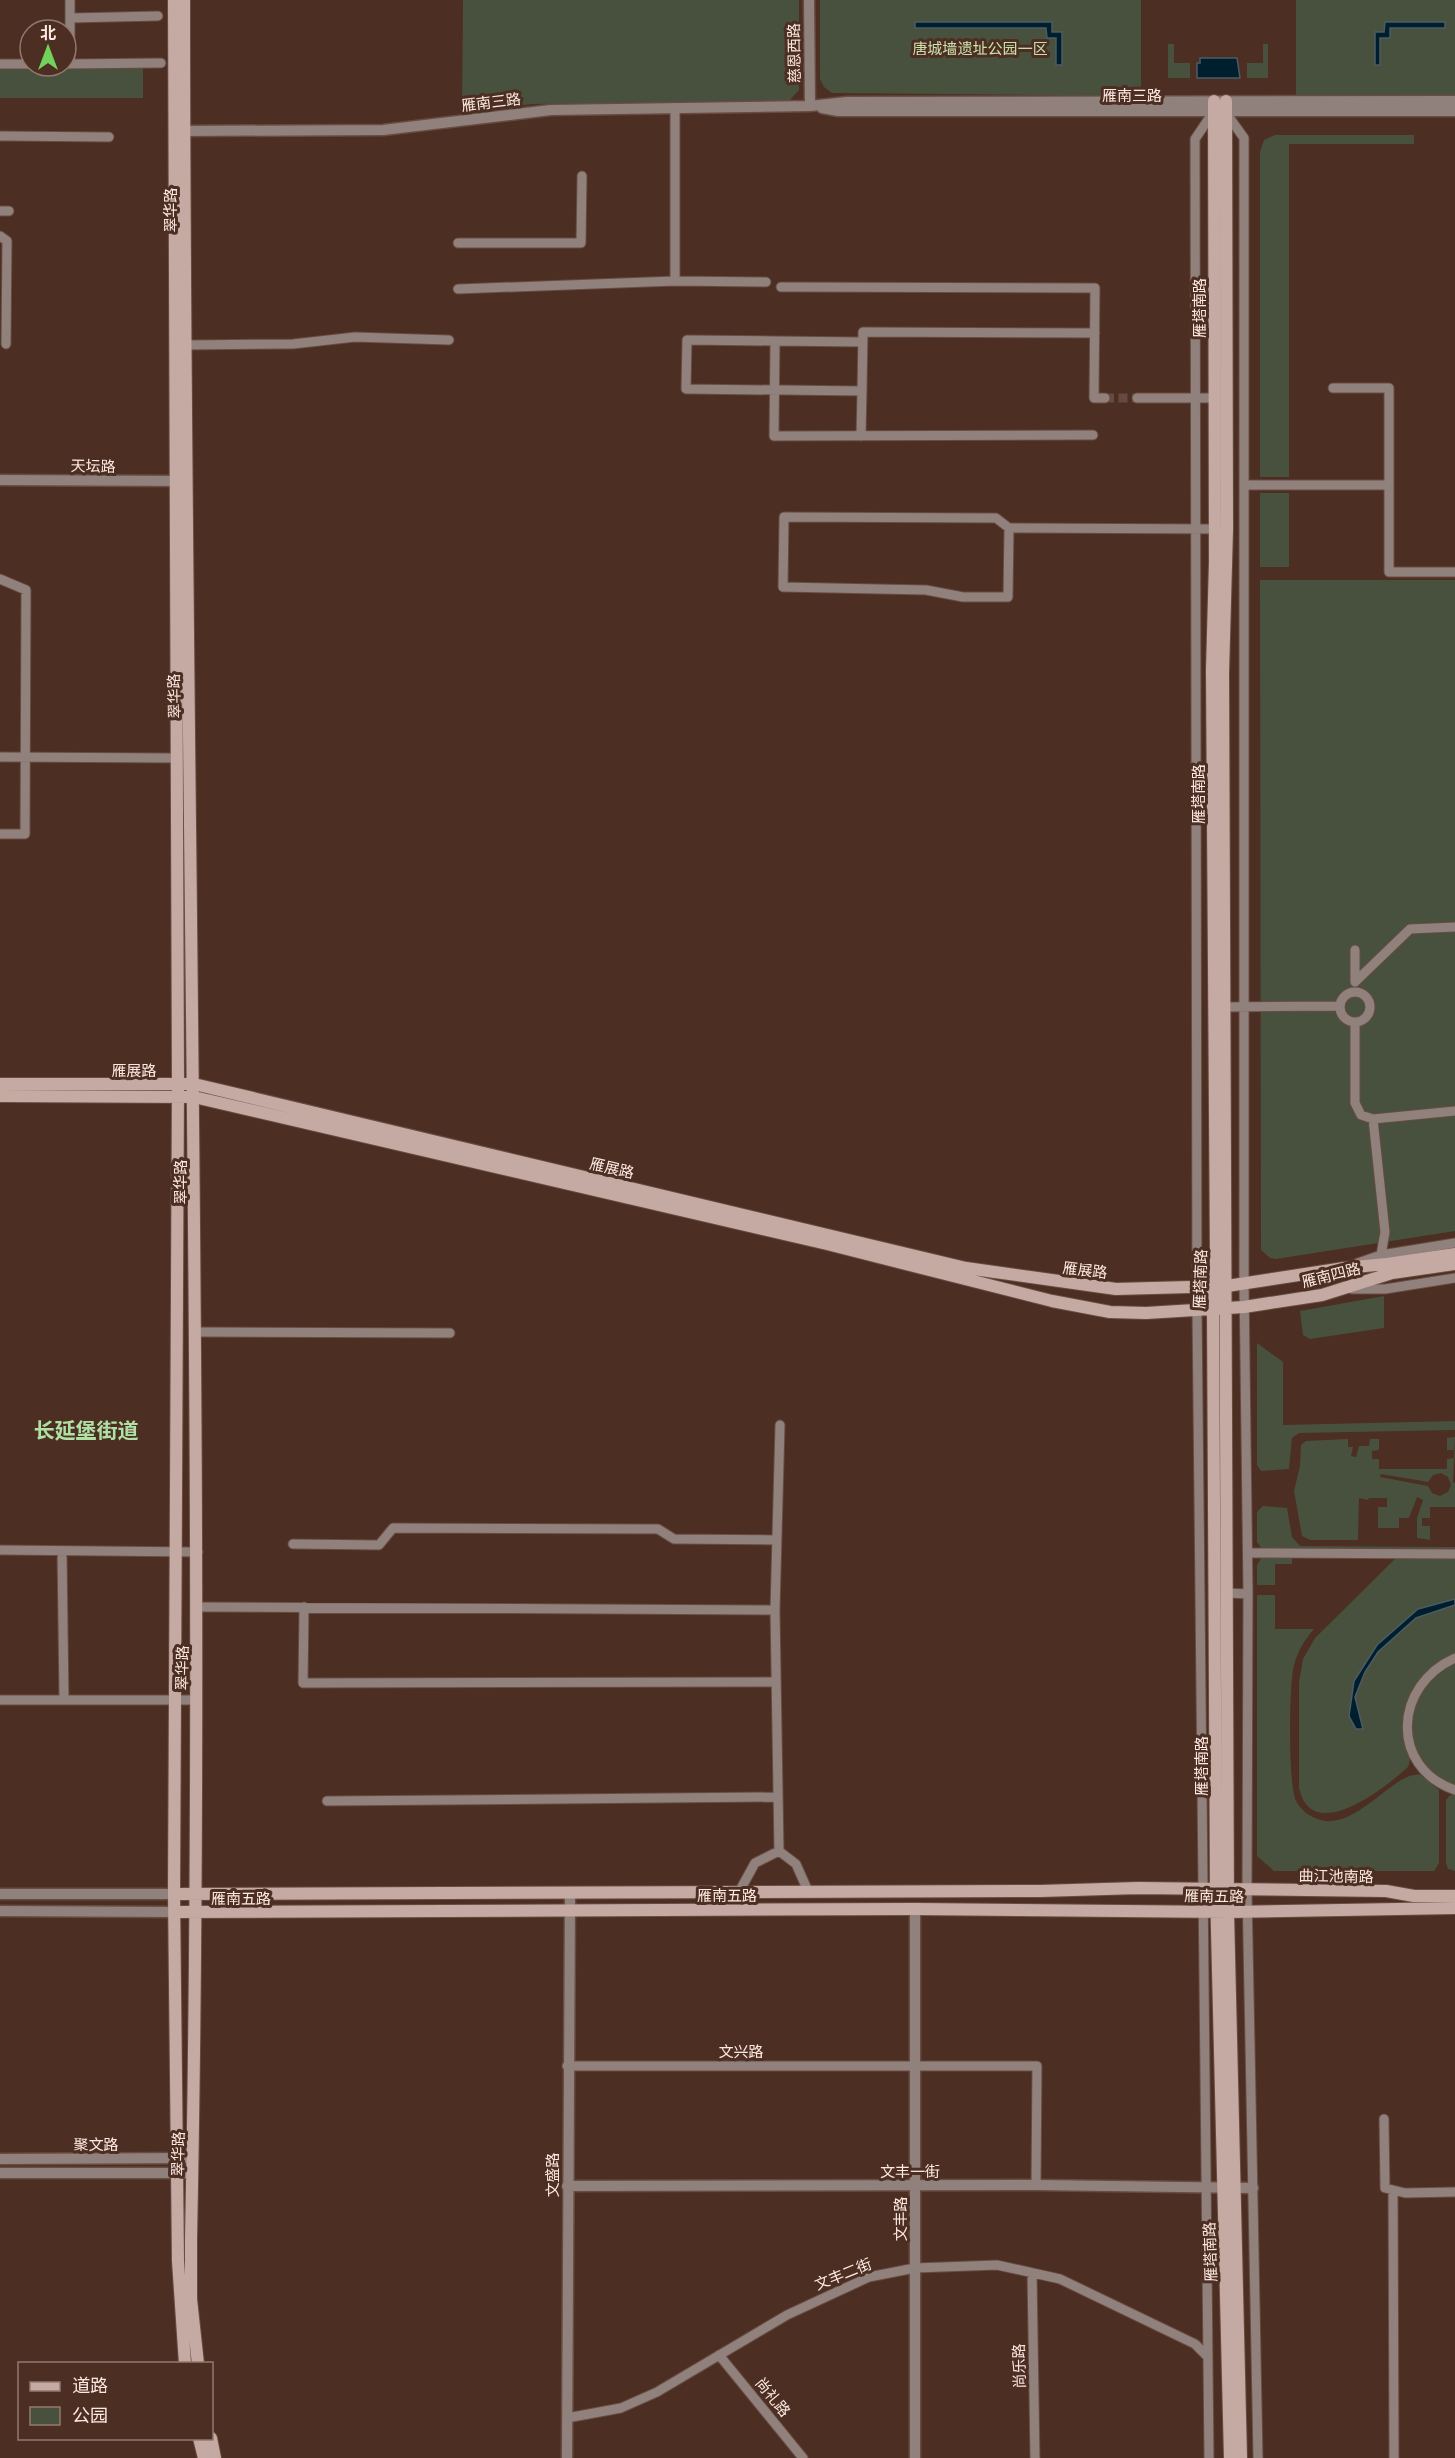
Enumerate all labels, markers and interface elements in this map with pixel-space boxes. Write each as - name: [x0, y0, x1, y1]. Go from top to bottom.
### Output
- north arrow: [18, 18, 78, 78]
- street label: 慈恩西路: [784, 23, 804, 83]
- text: 北: [40, 24, 56, 43]
- park label: 唐城墙遗址公园一区: [912, 39, 1048, 58]
- street label: 雁南三路: [1102, 86, 1162, 105]
- street label: 雁南三路: [460, 89, 522, 115]
- street label: 翠华路: [161, 187, 180, 233]
- street label: 雁塔南路: [1190, 278, 1209, 338]
- street label: 天坛路: [70, 456, 116, 476]
- street label: 翠华路: [164, 673, 184, 719]
- street label: 雁塔南路: [1189, 764, 1208, 824]
- street label: 雁展路: [111, 1061, 157, 1080]
- street label: 雁展路: [588, 1154, 636, 1182]
- street label: 翠华路: [171, 1159, 190, 1205]
- street label: 雁塔南路: [1189, 1249, 1211, 1309]
- street label: 雁展路: [1062, 1258, 1108, 1282]
- street label: 雁南四路: [1300, 1259, 1362, 1291]
- district label: 长延堡街道: [34, 1418, 139, 1443]
- street label: 翠华路: [172, 1645, 192, 1691]
- street label: 雁塔南路: [1192, 1736, 1211, 1796]
- street label: 曲江池南路: [1298, 1866, 1374, 1886]
- street label: 雁南五路: [697, 1886, 757, 1905]
- street label: 雁南五路: [1184, 1886, 1244, 1906]
- street label: 雁南五路: [211, 1889, 271, 1908]
- street label: 文兴路: [718, 2042, 764, 2061]
- street label: 翠华路: [168, 2131, 188, 2177]
- street label: 聚文路: [73, 2135, 119, 2154]
- street label: 文盛路: [543, 2152, 562, 2198]
- street label: 文丰一街: [880, 2162, 940, 2181]
- street label: 文丰路: [891, 2196, 910, 2242]
- street label: 雁塔南路: [1199, 2222, 1221, 2282]
- street label: 文丰二街: [812, 2254, 874, 2294]
- street label: 尚乐路: [1009, 2343, 1029, 2389]
- legend: [18, 2362, 213, 2440]
- street label: 尚礼路: [751, 2374, 795, 2420]
- text: 道路: [72, 2375, 108, 2397]
- text: 公园: [72, 2405, 108, 2427]

